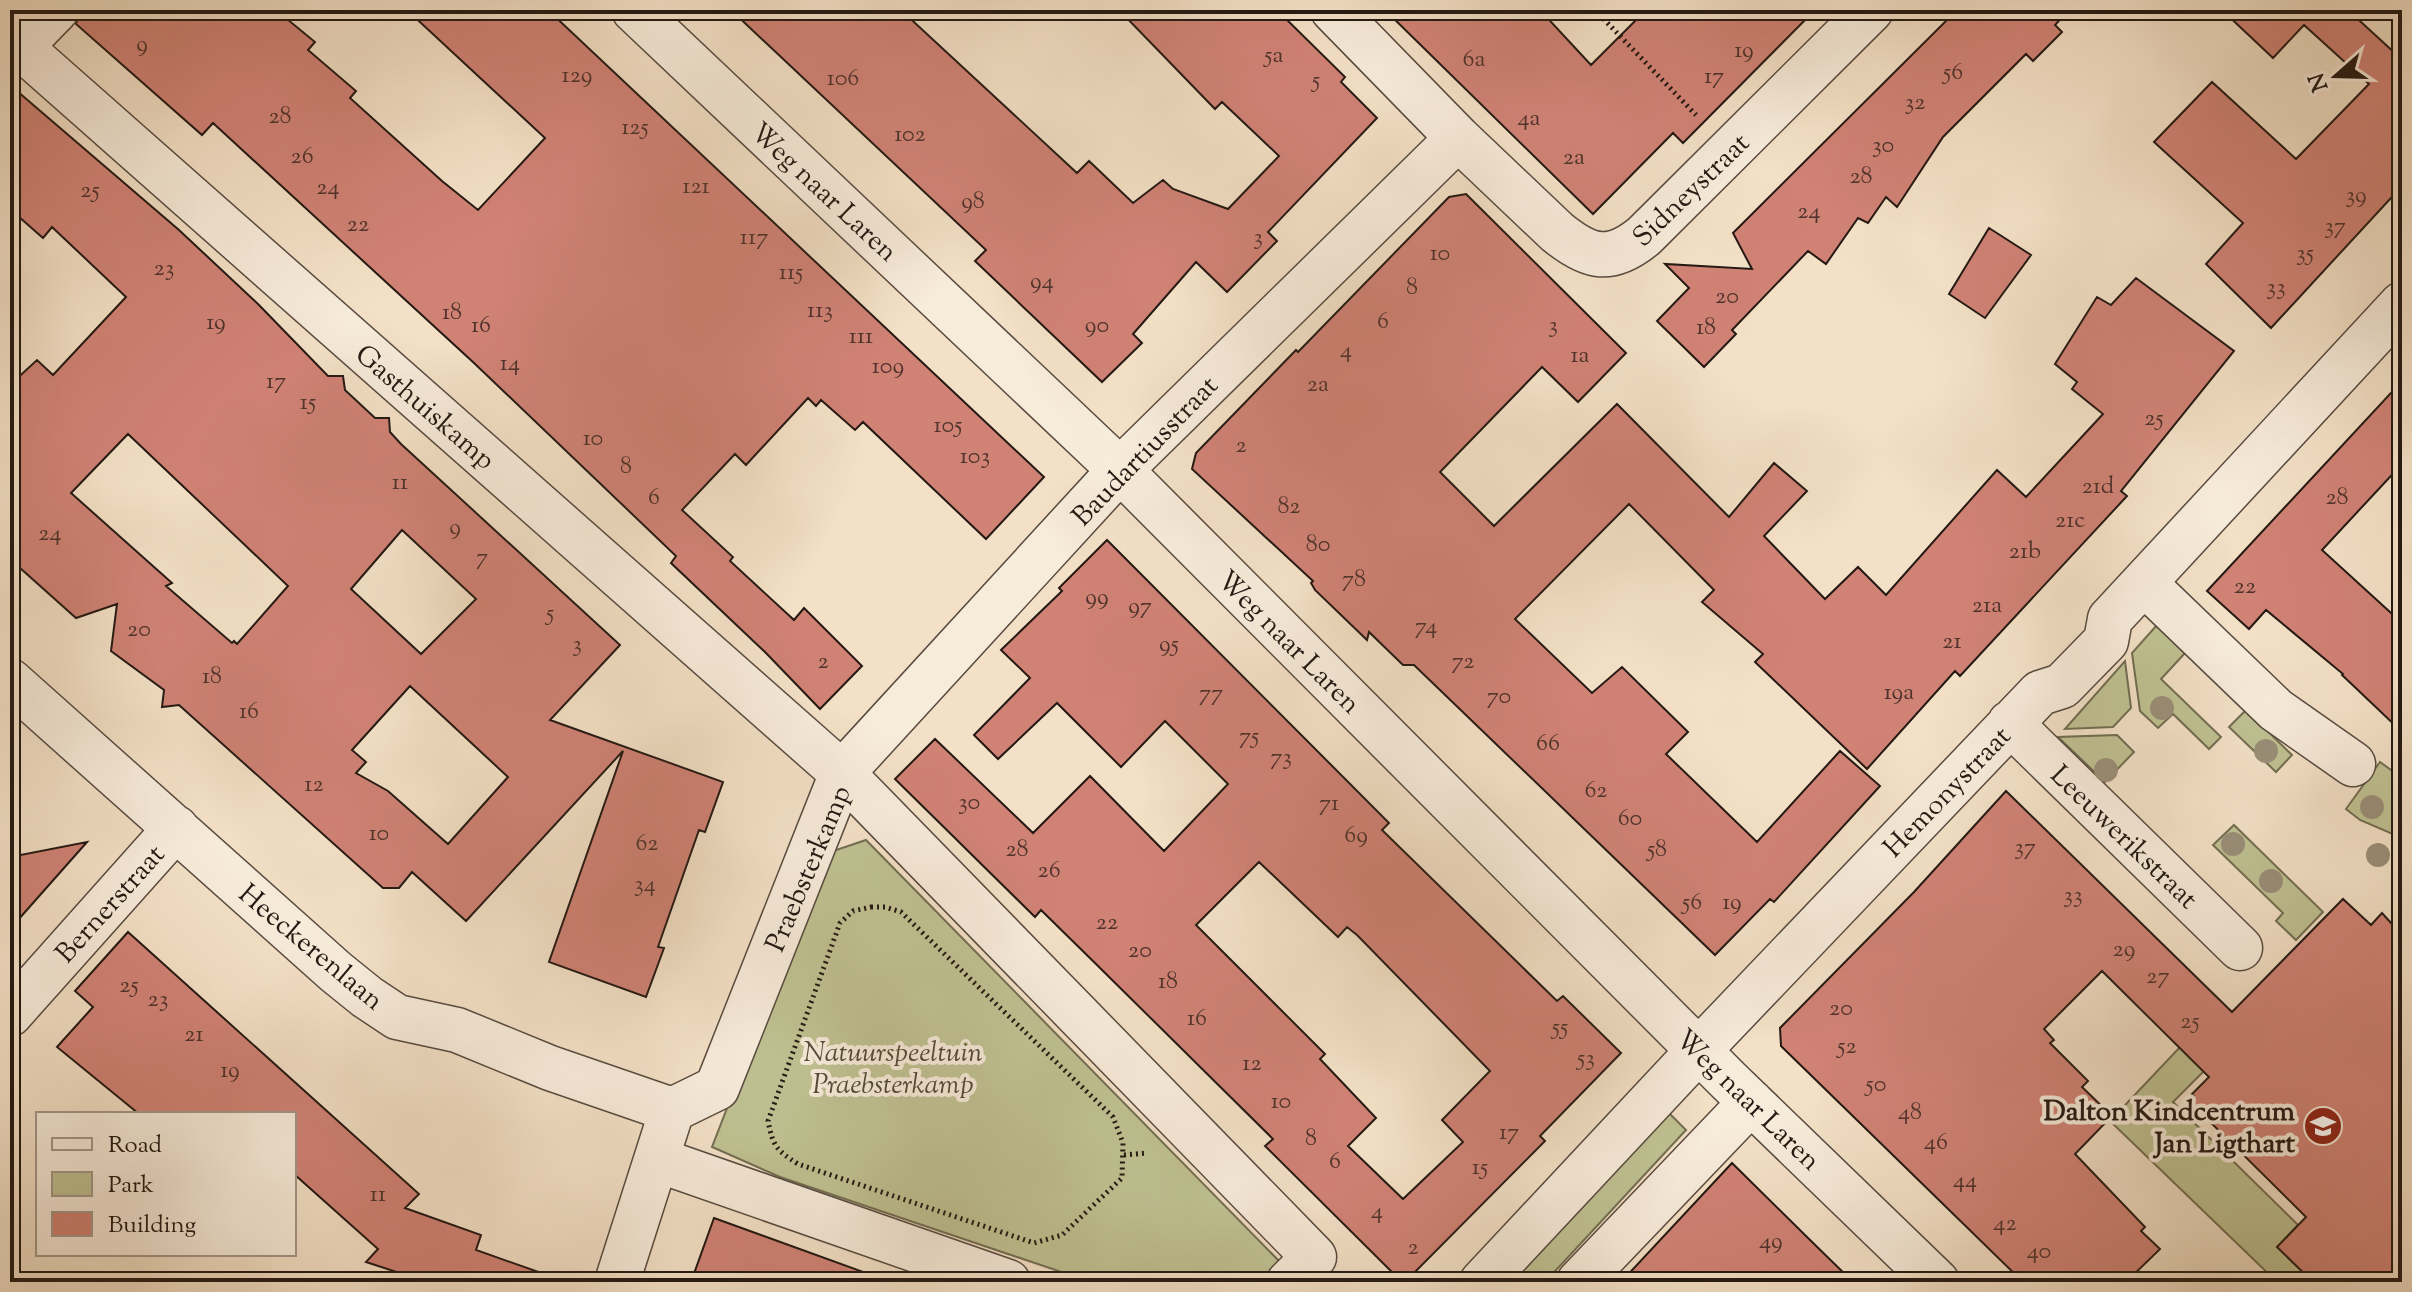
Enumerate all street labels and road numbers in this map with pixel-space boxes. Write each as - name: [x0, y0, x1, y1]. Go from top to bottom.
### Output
- street label: Weg naar Laren: [740, 114, 906, 272]
- street label: Sidneystraat: [1624, 125, 1760, 257]
- street label: Gasthuiskamp: [345, 336, 503, 481]
- street label: Baudartiusstraat: [1064, 367, 1229, 536]
- street label: Weg naar Laren: [1207, 562, 1369, 724]
- street label: Hemonystraat: [1875, 718, 2022, 868]
- street label: Leeuwerikstraat: [2040, 757, 2206, 920]
- street label: Praebsterkamp: [757, 780, 863, 958]
- street label: Bernerstraat: [47, 837, 176, 973]
- street label: Heeckerenlaan: [229, 876, 391, 1021]
- street label: Weg naar Laren: [1665, 1021, 1829, 1181]

